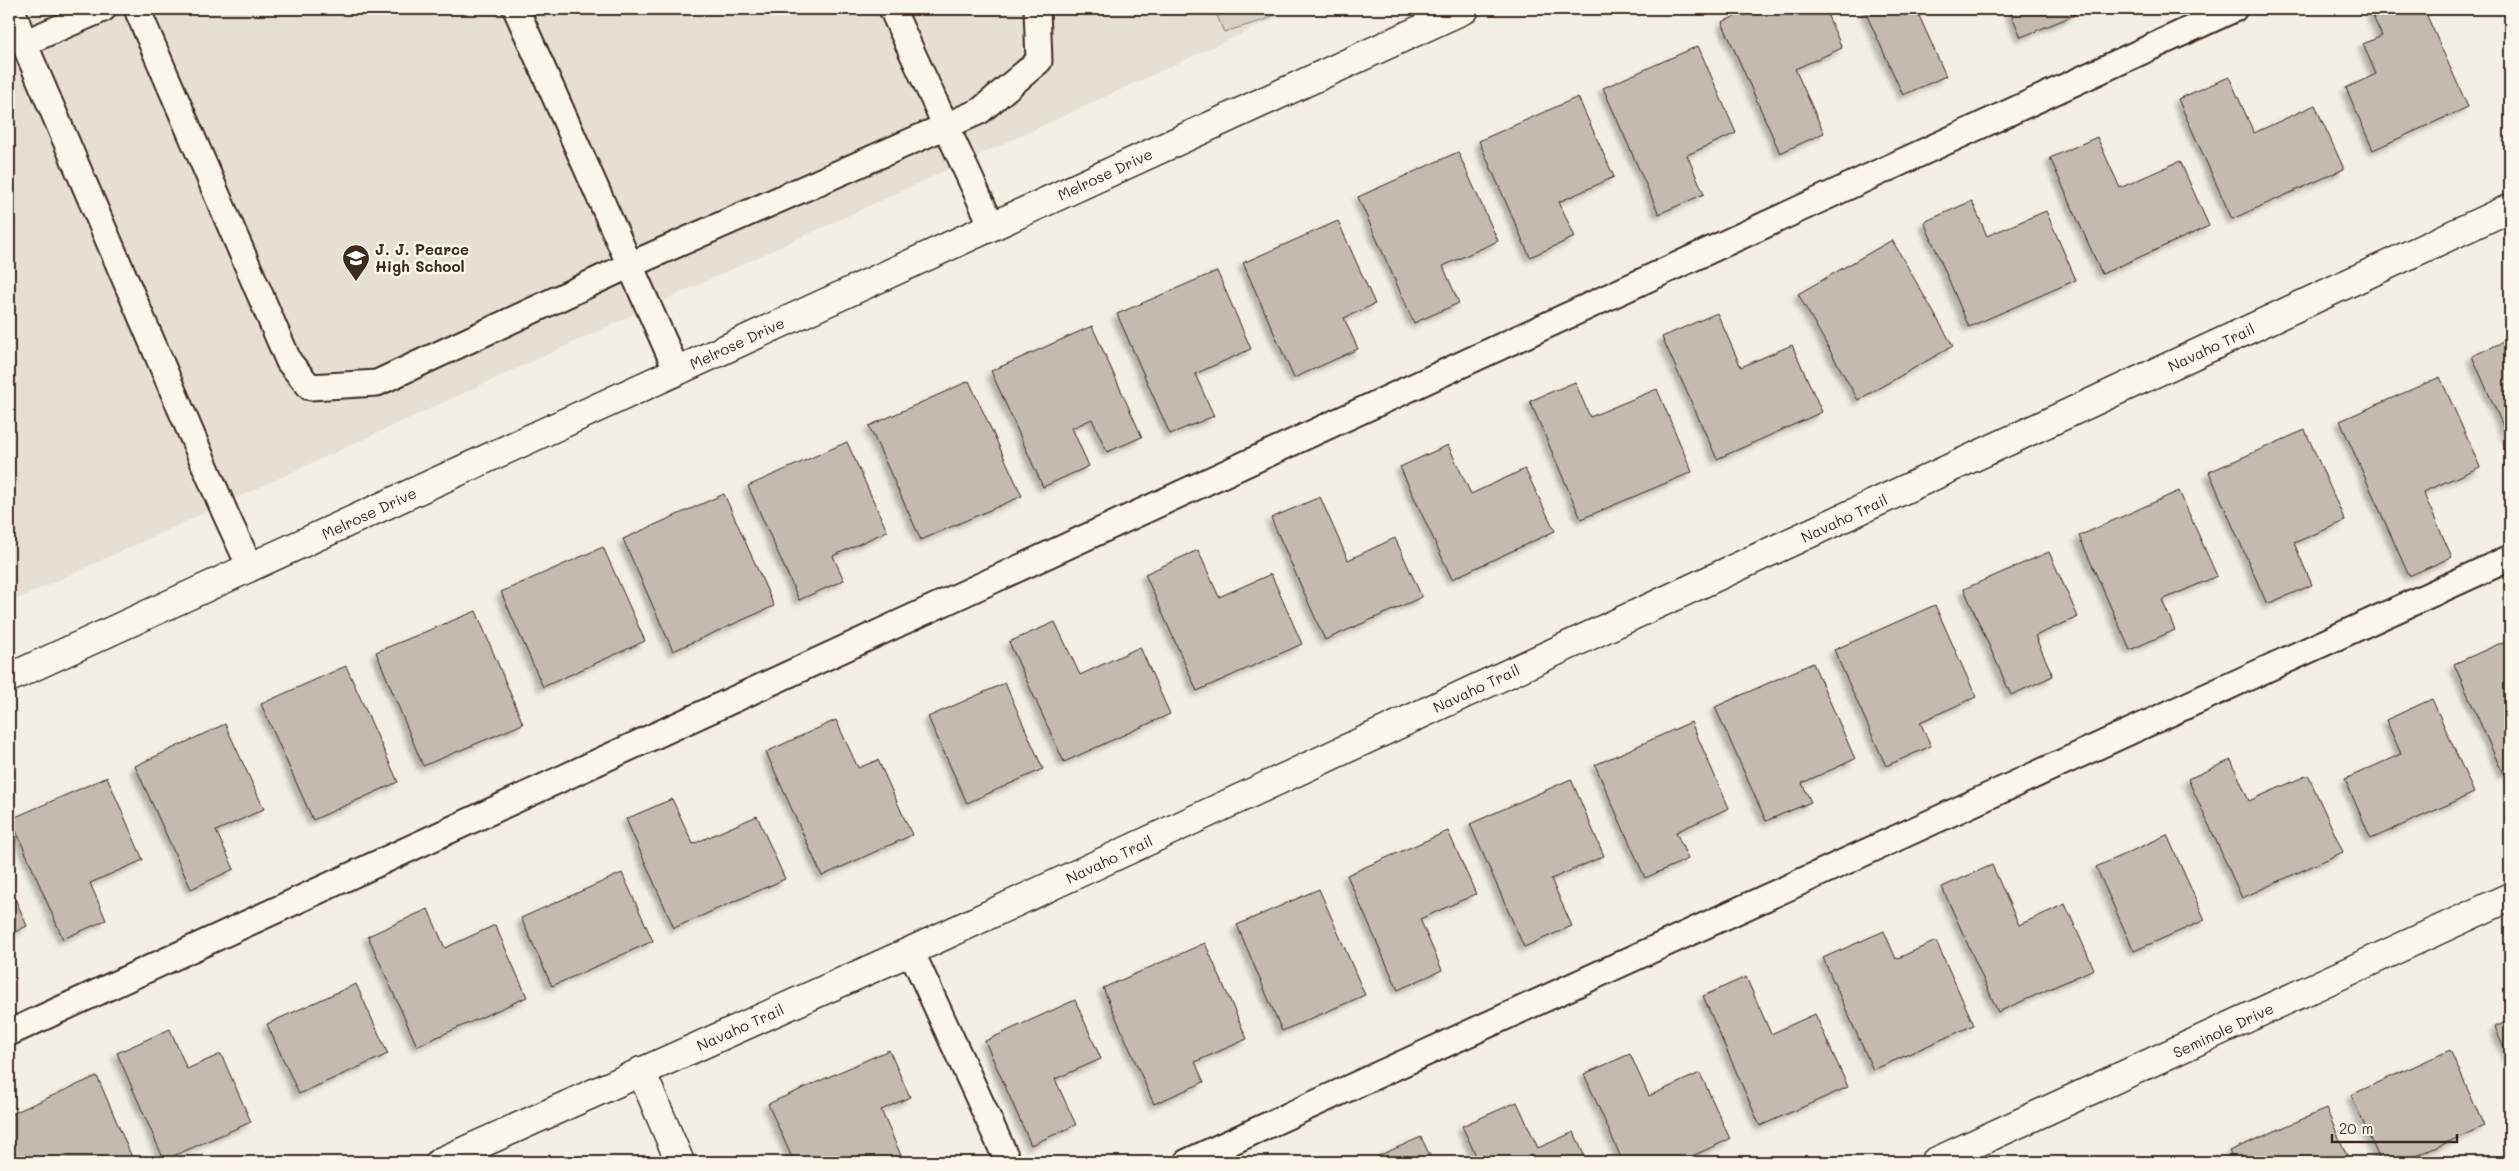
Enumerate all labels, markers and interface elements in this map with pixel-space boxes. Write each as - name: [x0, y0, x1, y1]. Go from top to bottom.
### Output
- street label: Melrose Drive: [1054, 143, 1156, 205]
- place label: J. J. Pearce High School: [375, 239, 469, 276]
- school or university icon: J. J. Pearce High School: [341, 243, 371, 282]
- street label: Melrose Drive: [686, 312, 788, 374]
- street label: Navaho Trail: [2164, 318, 2258, 376]
- street label: Melrose Drive: [318, 482, 420, 544]
- street label: Navaho Trail: [1797, 489, 1891, 547]
- street label: Navaho Trail: [1429, 659, 1523, 717]
- street label: Navaho Trail: [1062, 830, 1156, 888]
- street label: Seminole Drive: [2169, 998, 2277, 1062]
- street label: Navaho Trail: [693, 999, 787, 1055]
- scale bar: [2332, 1111, 2456, 1143]
- text: 20 m: [2339, 1118, 2373, 1138]

